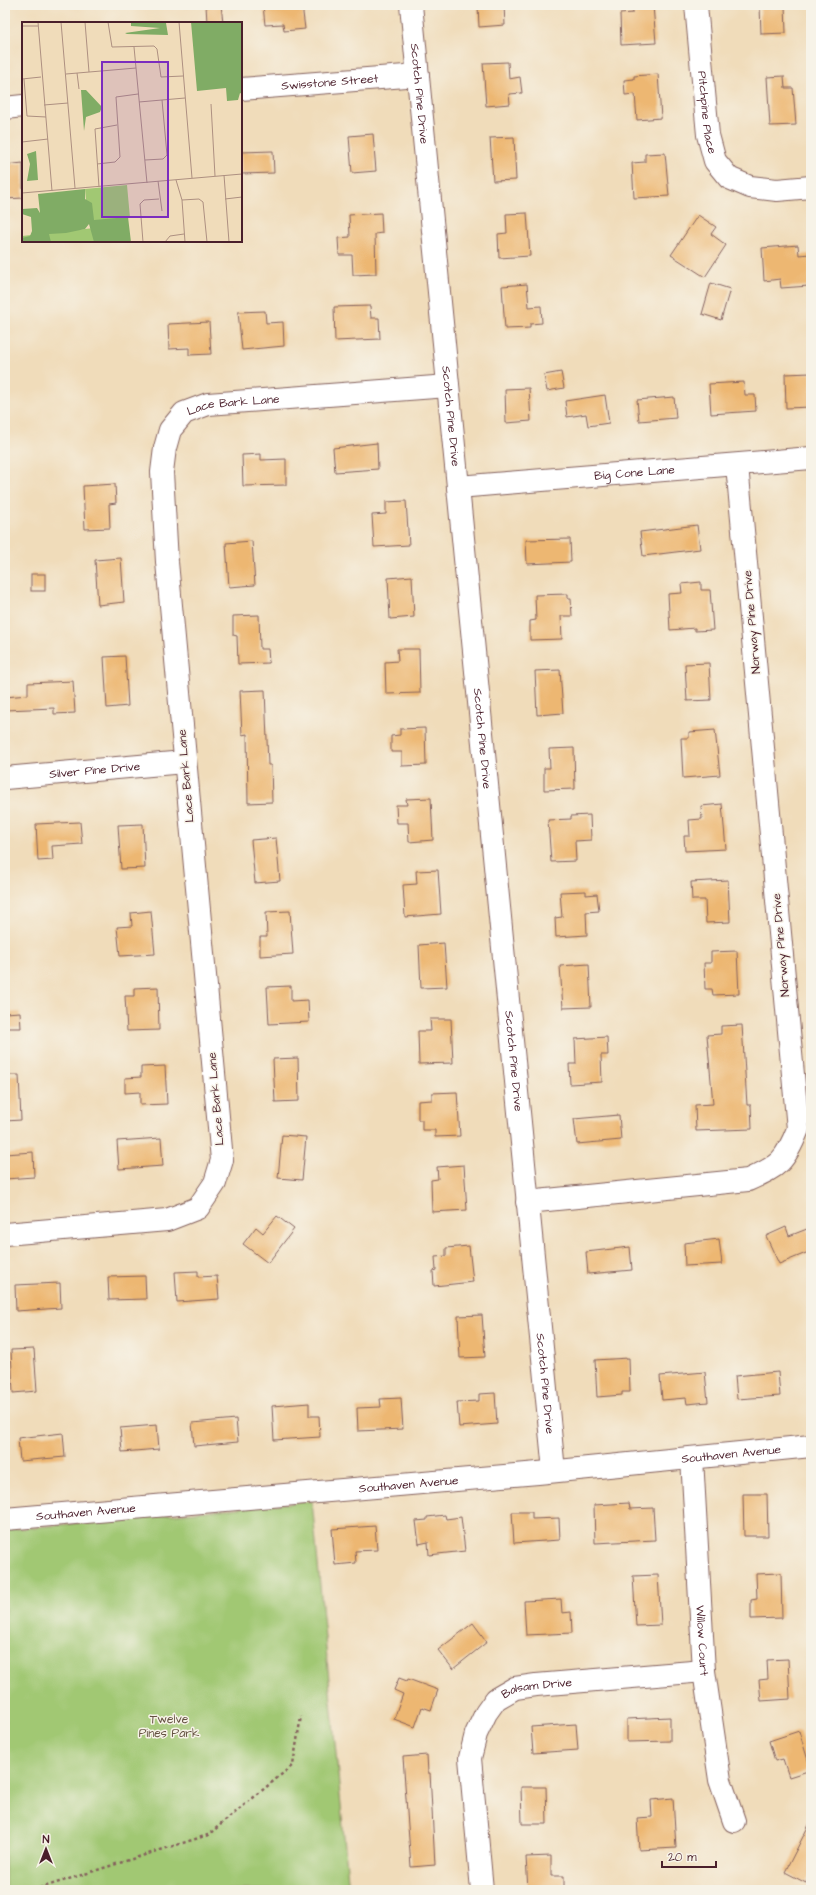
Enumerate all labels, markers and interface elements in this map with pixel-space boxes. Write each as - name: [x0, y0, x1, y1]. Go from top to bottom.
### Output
- inset map: [22, 22, 242, 242]
- street label: Scotch Pine Drive: [406, 42, 433, 145]
- street label: Swisstone Street: [281, 70, 379, 94]
- street label: Pitchpine Place: [694, 70, 721, 156]
- street label: Scotch Pine Drive: [438, 365, 465, 468]
- street label: Lace Bark Lane: [184, 390, 280, 420]
- street label: Big Cone Lane: [593, 461, 676, 484]
- street label: Norway Pine Drive: [739, 569, 766, 674]
- street label: Scotch Pine Drive: [469, 687, 496, 790]
- street label: Lace Bark Lane: [173, 728, 199, 823]
- street label: Silver Pine Drive: [48, 757, 141, 783]
- street label: Norway Pine Drive: [768, 892, 795, 997]
- street label: Scotch Pine Drive: [501, 1010, 527, 1113]
- street label: Lace Bark Lane: [203, 1051, 229, 1146]
- street label: Scotch Pine Drive: [532, 1332, 559, 1435]
- street label: Southaven Avenue: [680, 1440, 782, 1467]
- street label: Southaven Avenue: [358, 1471, 460, 1497]
- street label: Southaven Avenue: [35, 1499, 137, 1525]
- street label: Willow Court: [692, 1605, 713, 1677]
- street label: Balsam Drive: [498, 1673, 573, 1703]
- park label: Twelve Pines Park: [139, 1711, 200, 1742]
- north arrow: [26, 1829, 66, 1869]
- text: N: [43, 1832, 50, 1847]
- scale bar: [662, 1843, 716, 1869]
- text: 20 m: [668, 1849, 697, 1866]

